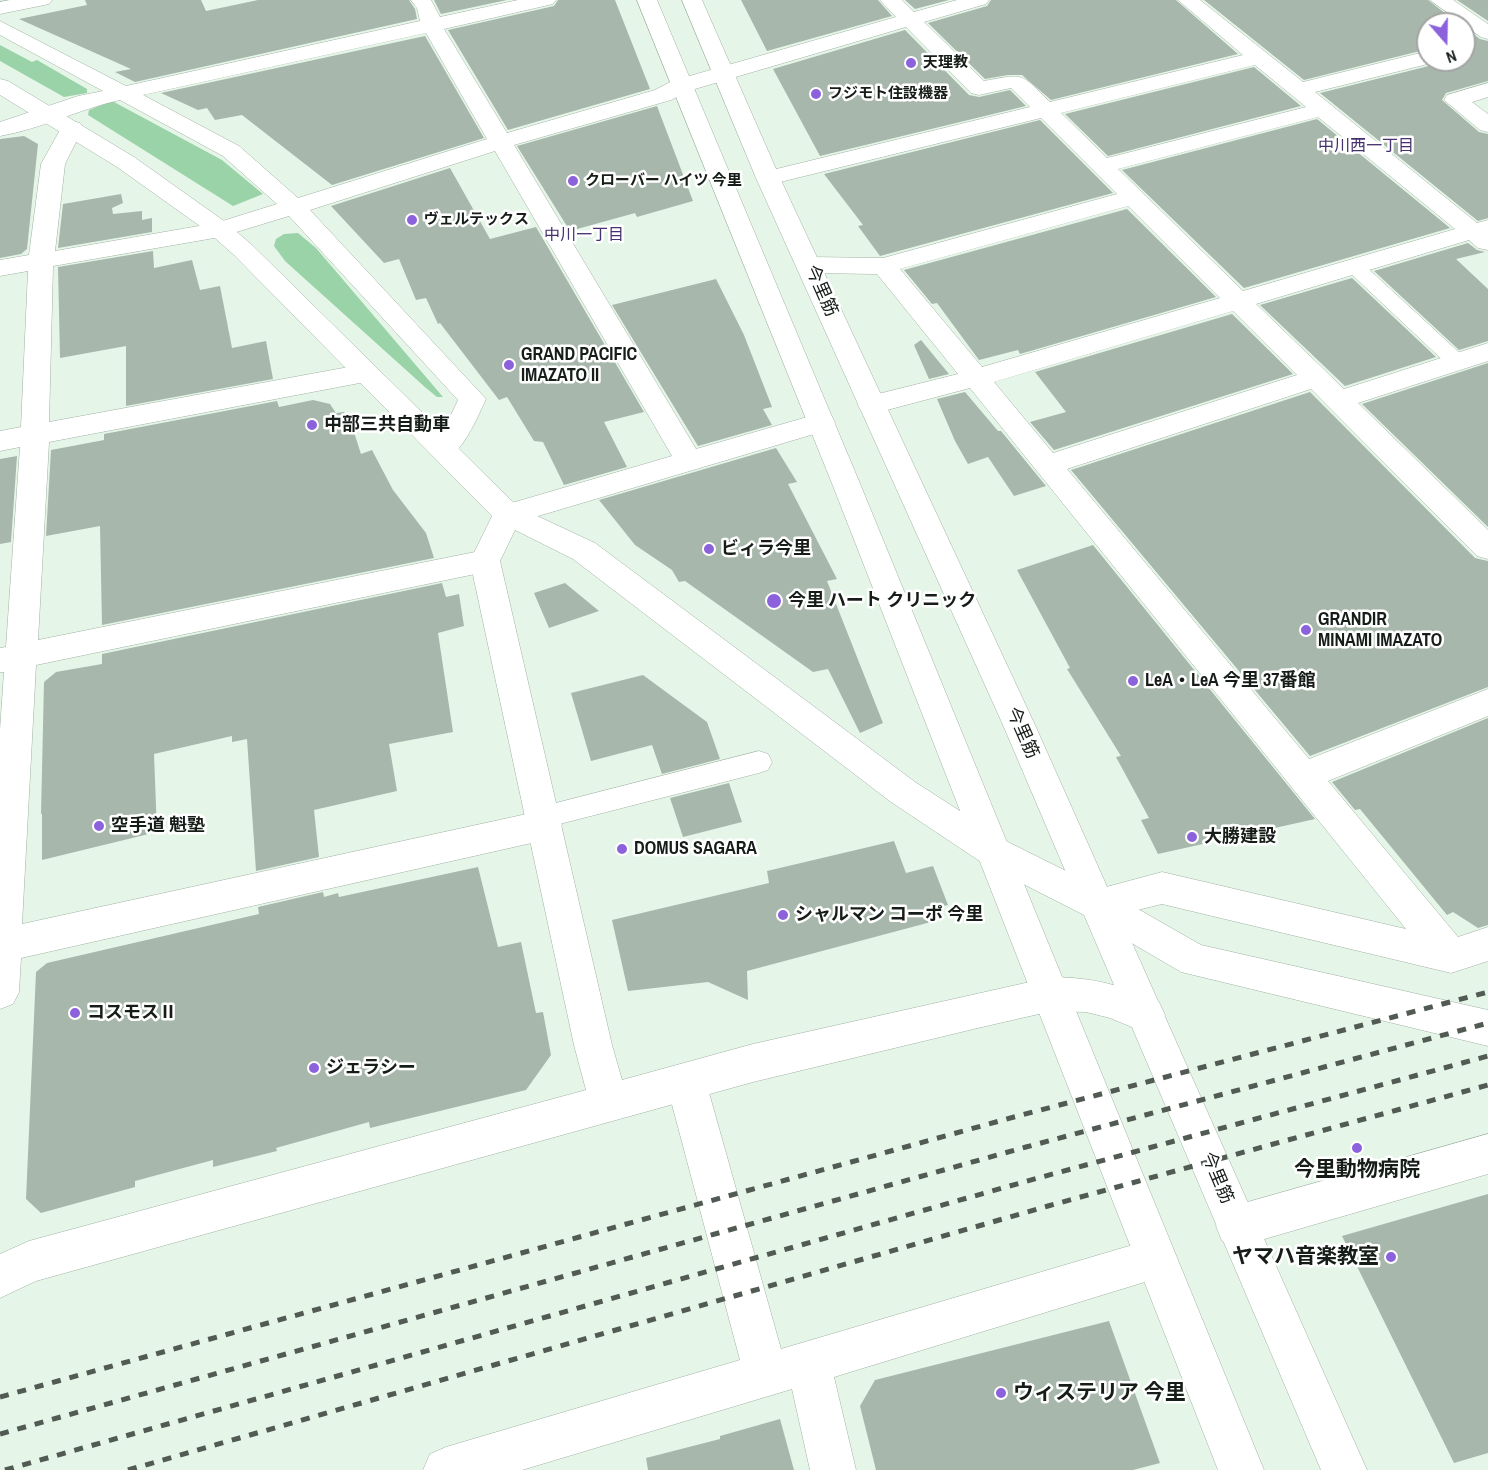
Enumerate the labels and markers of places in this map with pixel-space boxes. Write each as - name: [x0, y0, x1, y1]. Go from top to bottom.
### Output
- place label: 天理教: [923, 54, 968, 72]
- marker: 天理教: [904, 56, 918, 70]
- place label: フジモト住設機器: [828, 85, 948, 103]
- marker: フジモト住設機器: [809, 87, 823, 101]
- place label: クローバー ハイツ 今里: [585, 172, 742, 190]
- marker: クローバー ハイツ 今里: [566, 174, 580, 188]
- place label: ヴェルテックス: [424, 211, 529, 229]
- marker: ヴェルテックス: [405, 213, 419, 227]
- place label: GRAND PACIFIC IMAZATO II: [521, 344, 637, 386]
- marker: GRAND PACIFIC IMAZATO II: [502, 358, 516, 372]
- place label: 中部三共自動車: [324, 414, 450, 436]
- marker: 中部三共自動車: [305, 418, 319, 432]
- place label: ビィラ今里: [721, 538, 811, 560]
- marker: ビィラ今里: [702, 542, 716, 556]
- place label: 今里 ハート クリニック: [788, 590, 976, 612]
- marker: 今里 ハート クリニック: [765, 592, 783, 610]
- place label: GRANDIR MINAMI IMAZATO: [1318, 609, 1442, 652]
- marker: GRANDIR MINAMI IMAZATO: [1299, 623, 1313, 637]
- place label: LeA・LeA 今里 37番館: [1145, 670, 1315, 692]
- marker: LeA・LeA 今里 37番館: [1126, 674, 1140, 688]
- place label: 空手道 魁塾: [111, 815, 205, 837]
- marker: 空手道 魁塾: [92, 819, 106, 833]
- place label: 大勝建設: [1204, 826, 1276, 848]
- marker: 大勝建設: [1185, 830, 1199, 844]
- place label: DOMUS SAGARA: [634, 838, 757, 860]
- marker: DOMUS SAGARA: [615, 842, 629, 856]
- place label: シャルマン コーポ 今里: [795, 904, 983, 926]
- marker: シャルマン コーポ 今里: [776, 908, 790, 922]
- place label: コスモスⅡ: [87, 1002, 177, 1024]
- marker: コスモスⅡ: [68, 1006, 82, 1020]
- place label: ジェラシー: [326, 1057, 416, 1079]
- marker: ジェラシー: [307, 1061, 321, 1075]
- marker: 今里動物病院: [1350, 1141, 1364, 1155]
- place label: 今里動物病院: [1294, 1157, 1420, 1183]
- place label: ヤマハ音楽教室: [1232, 1244, 1379, 1270]
- marker: ヤマハ音楽教室: [1384, 1250, 1398, 1264]
- place label: ウィステリア 今里: [1013, 1380, 1186, 1406]
- marker: ウィステリア 今里: [994, 1386, 1008, 1400]

